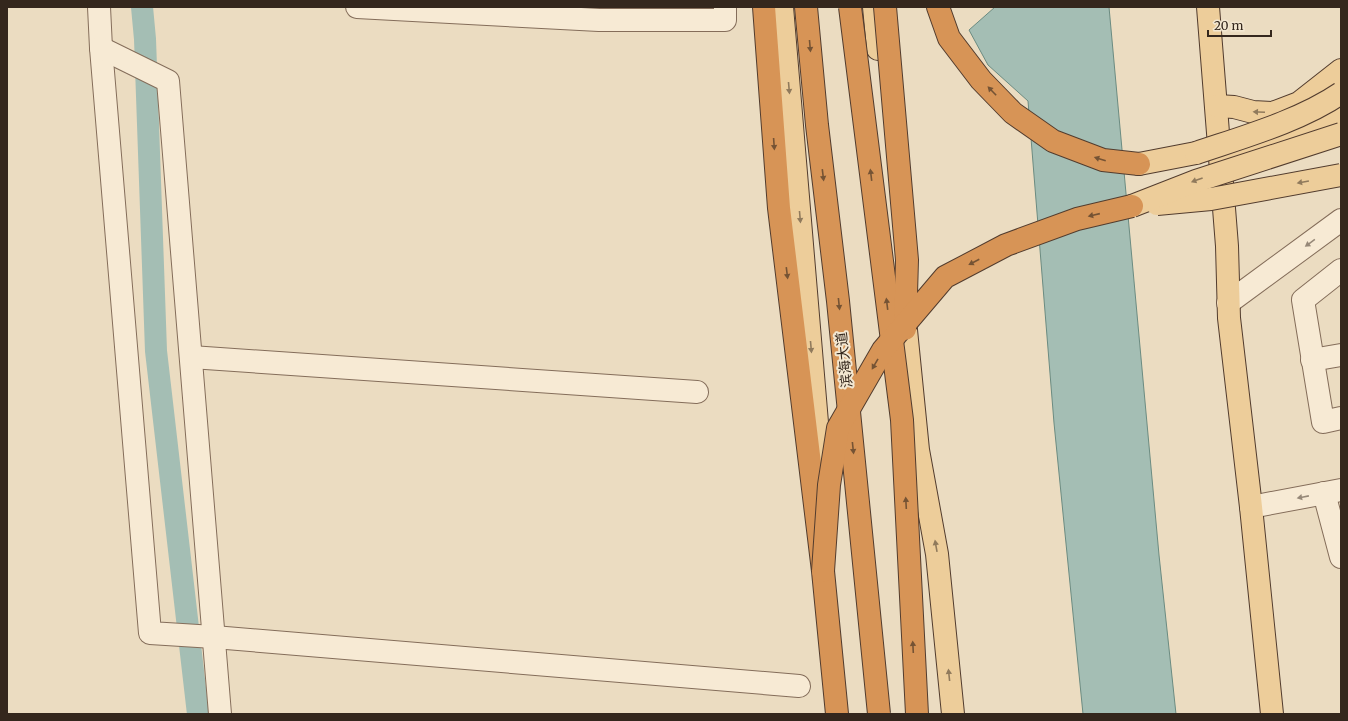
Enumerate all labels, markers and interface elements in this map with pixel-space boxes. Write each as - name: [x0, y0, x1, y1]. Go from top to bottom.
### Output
- scale bar: [1208, 12, 1271, 38]
- text: 20 m: [1214, 18, 1243, 33]
- one-way arrow: [807, 40, 813, 52]
- one-way arrow: [785, 82, 792, 94]
- one-way arrow: [987, 86, 997, 96]
- one-way arrow: [1253, 109, 1265, 116]
- one-way arrow: [771, 138, 778, 150]
- one-way arrow: [1094, 156, 1106, 162]
- one-way arrow: [820, 169, 826, 181]
- one-way arrow: [868, 169, 874, 181]
- one-way arrow: [1191, 178, 1203, 184]
- one-way arrow: [1297, 179, 1309, 185]
- one-way arrow: [796, 211, 803, 223]
- one-way arrow: [1088, 213, 1101, 219]
- one-way arrow: [1304, 239, 1315, 248]
- one-way arrow: [968, 259, 979, 265]
- one-way arrow: [784, 267, 790, 279]
- one-way arrow: [835, 298, 842, 310]
- one-way arrow: [884, 298, 890, 310]
- street label: 滨海大道: [832, 331, 856, 389]
- one-way arrow: [807, 341, 814, 353]
- one-way arrow: [871, 358, 878, 370]
- one-way arrow: [849, 442, 856, 454]
- one-way arrow: [1297, 494, 1309, 500]
- one-way arrow: [903, 496, 909, 509]
- one-way arrow: [933, 540, 939, 552]
- one-way arrow: [910, 641, 917, 653]
- one-way arrow: [946, 669, 953, 681]

